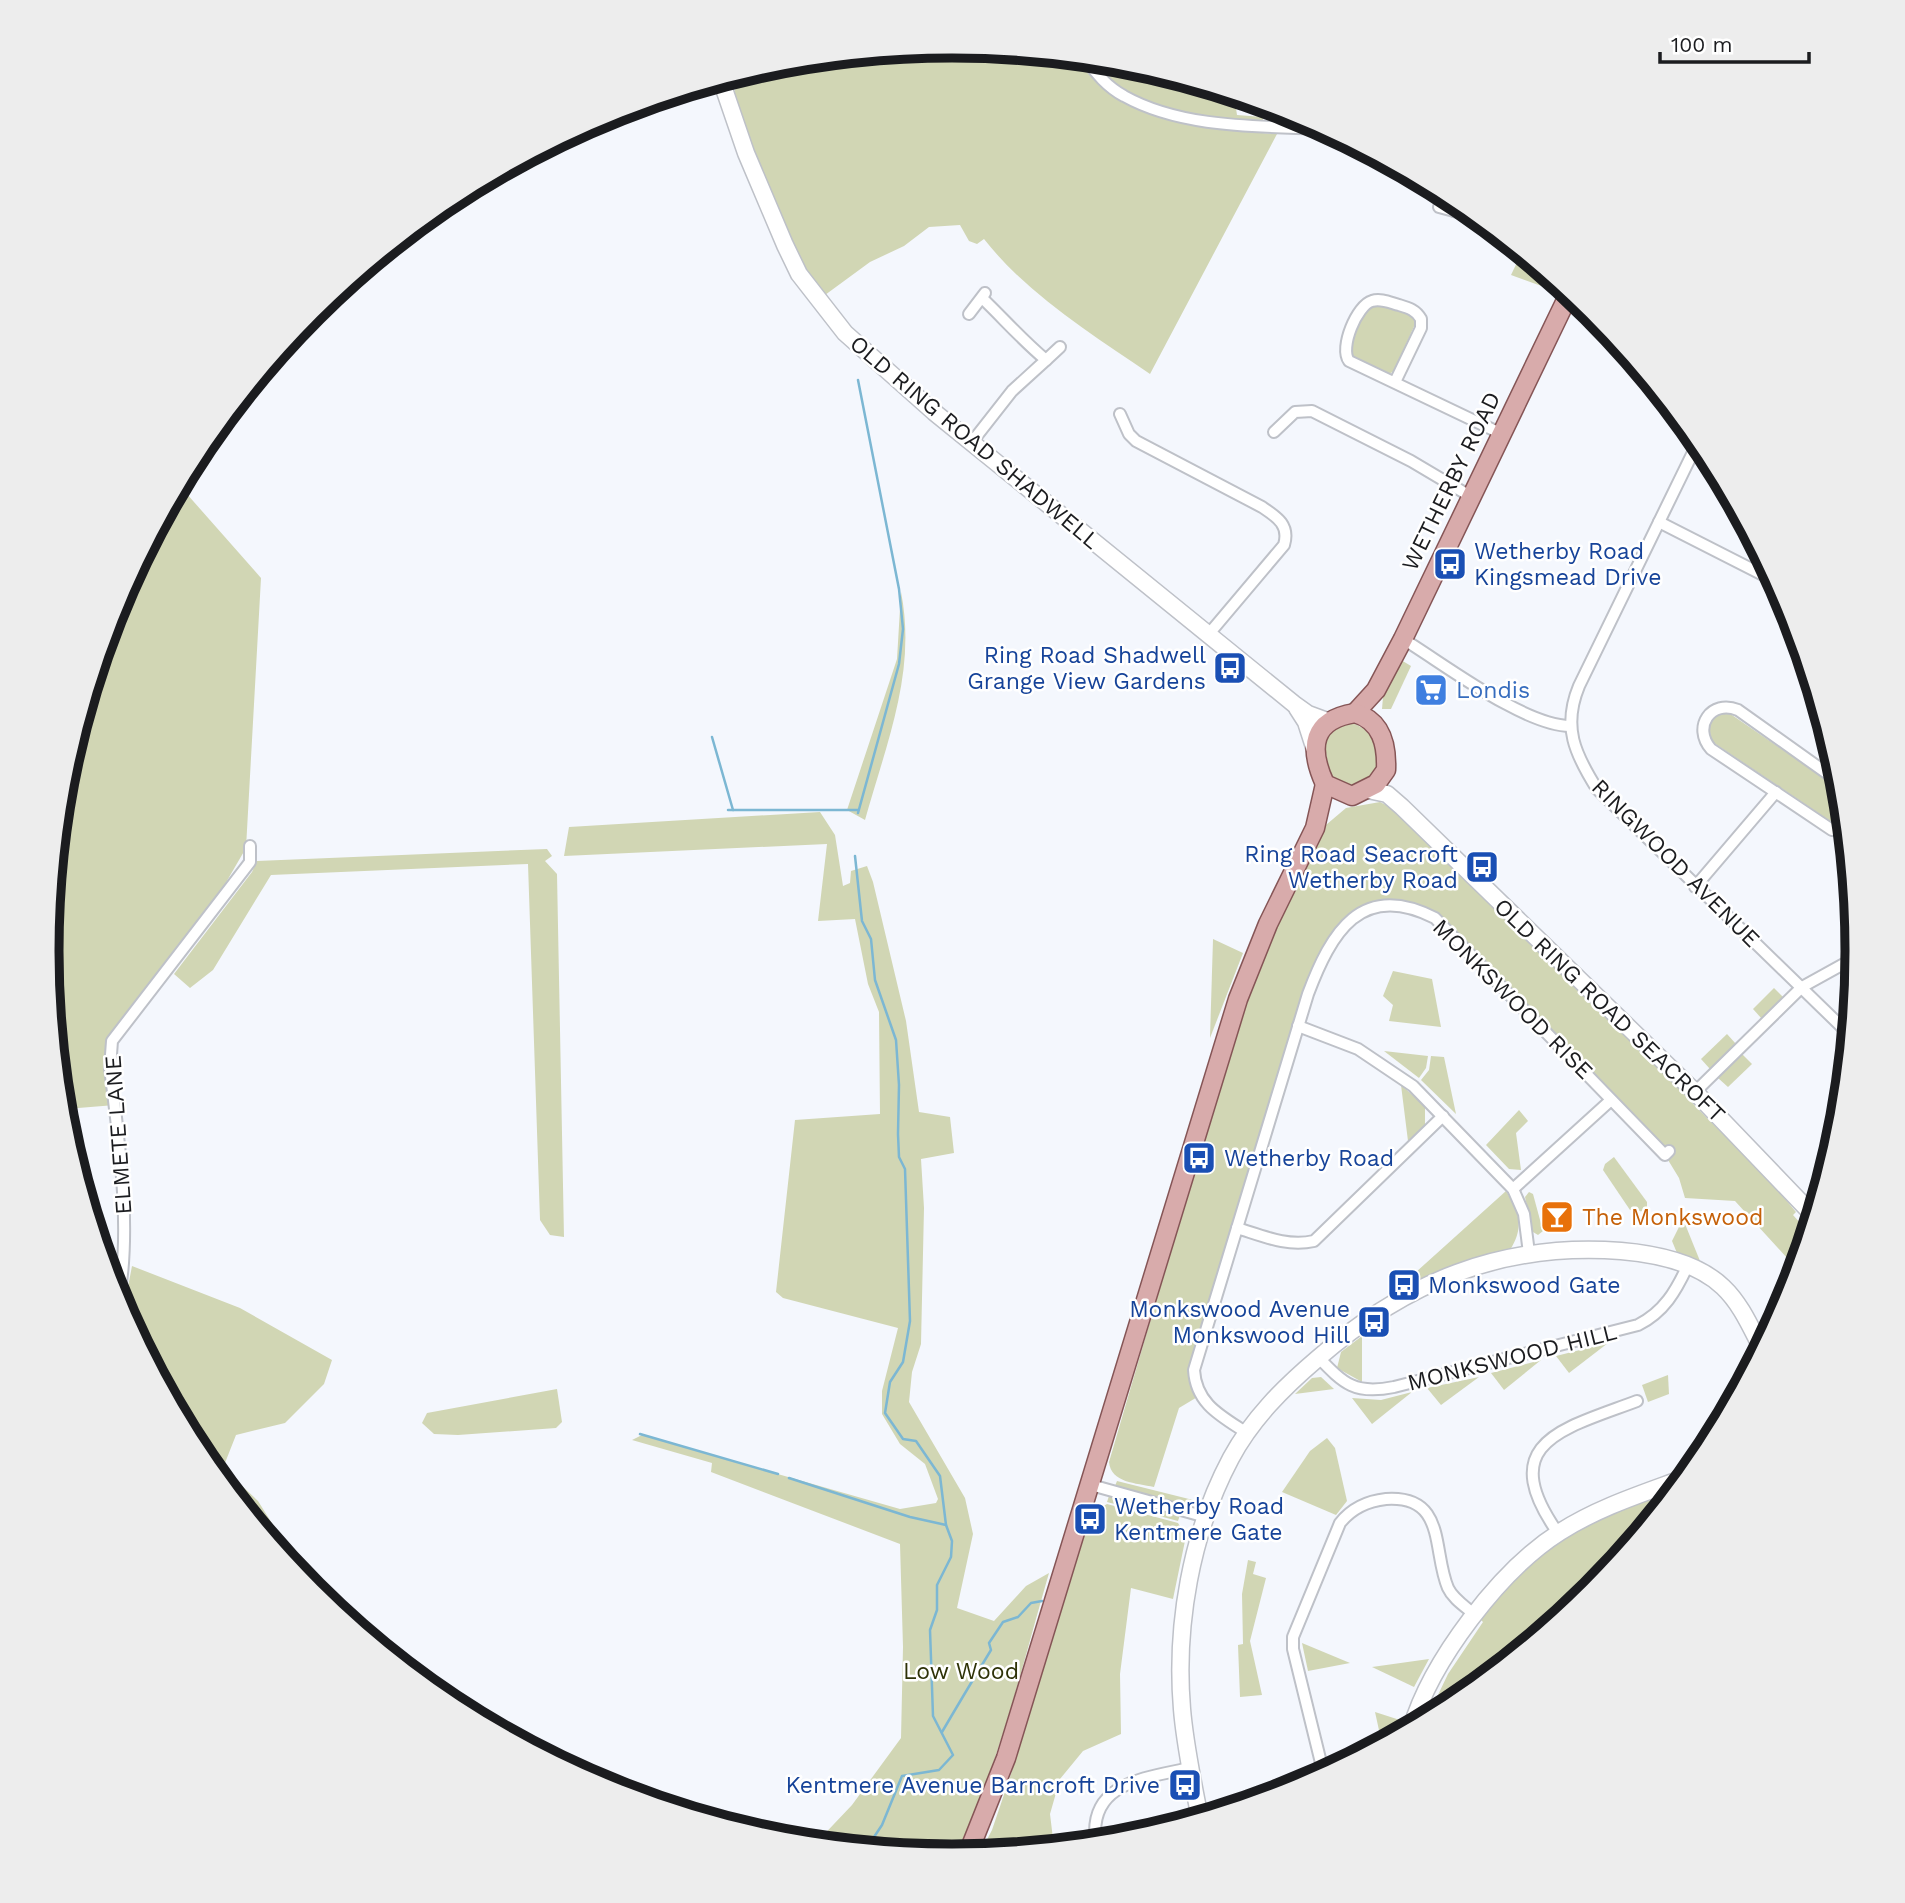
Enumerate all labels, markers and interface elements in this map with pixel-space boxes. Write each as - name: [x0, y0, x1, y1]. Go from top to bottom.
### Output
- scale bar: [1660, 21, 1809, 65]
- text: 100 m: [1671, 32, 1733, 57]
- street label: OLD RING ROAD SHADWELL: [844, 330, 1105, 555]
- street label: WETHERBY ROAD: [1396, 387, 1506, 575]
- place label: Wetherby Road Kingsmead Drive: [1474, 538, 1661, 591]
- bus stop icon: Wetherby Road Kingsmead Drive: [1431, 545, 1469, 583]
- place label: Ring Road Shadwell Grange View Gardens: [967, 642, 1206, 695]
- bus stop icon: Ring Road Shadwell Grange View Gardens: [1211, 649, 1249, 687]
- supermarket icon: Londis: [1412, 671, 1450, 709]
- place label: Londis: [1456, 677, 1530, 704]
- street label: RINGWOOD AVENUE: [1586, 774, 1765, 953]
- place label: Ring Road Seacroft Wetherby Road: [1244, 841, 1458, 894]
- bus stop icon: Ring Road Seacroft Wetherby Road: [1463, 848, 1501, 886]
- street label: OLD RING ROAD SEACROFT: [1489, 893, 1731, 1128]
- street label: MONKSWOOD RISE: [1427, 914, 1598, 1085]
- street label: ELMETE LANE: [99, 1054, 138, 1216]
- bus stop icon: Wetherby Road: [1180, 1139, 1218, 1177]
- place label: Wetherby Road: [1224, 1145, 1394, 1172]
- bar icon: The Monkswood: [1538, 1198, 1576, 1236]
- place label: The Monkswood: [1582, 1204, 1763, 1231]
- bus stop icon: Monkswood Gate: [1385, 1266, 1423, 1304]
- place label: Monkswood Gate: [1428, 1272, 1621, 1299]
- place label: Monkswood Avenue Monkswood Hill: [1129, 1296, 1350, 1349]
- bus stop icon: Monkswood Avenue Monkswood Hill: [1355, 1303, 1393, 1341]
- street label: MONKSWOOD HILL: [1405, 1318, 1620, 1397]
- place label: Wetherby Road Kentmere Gate: [1114, 1493, 1284, 1546]
- bus stop icon: Wetherby Road Kentmere Gate: [1071, 1500, 1109, 1538]
- park label: Low Wood: [903, 1658, 1019, 1685]
- bus stop icon: Kentmere Avenue Barncroft Drive: [1166, 1766, 1204, 1804]
- place label: Kentmere Avenue Barncroft Drive: [786, 1772, 1160, 1799]

